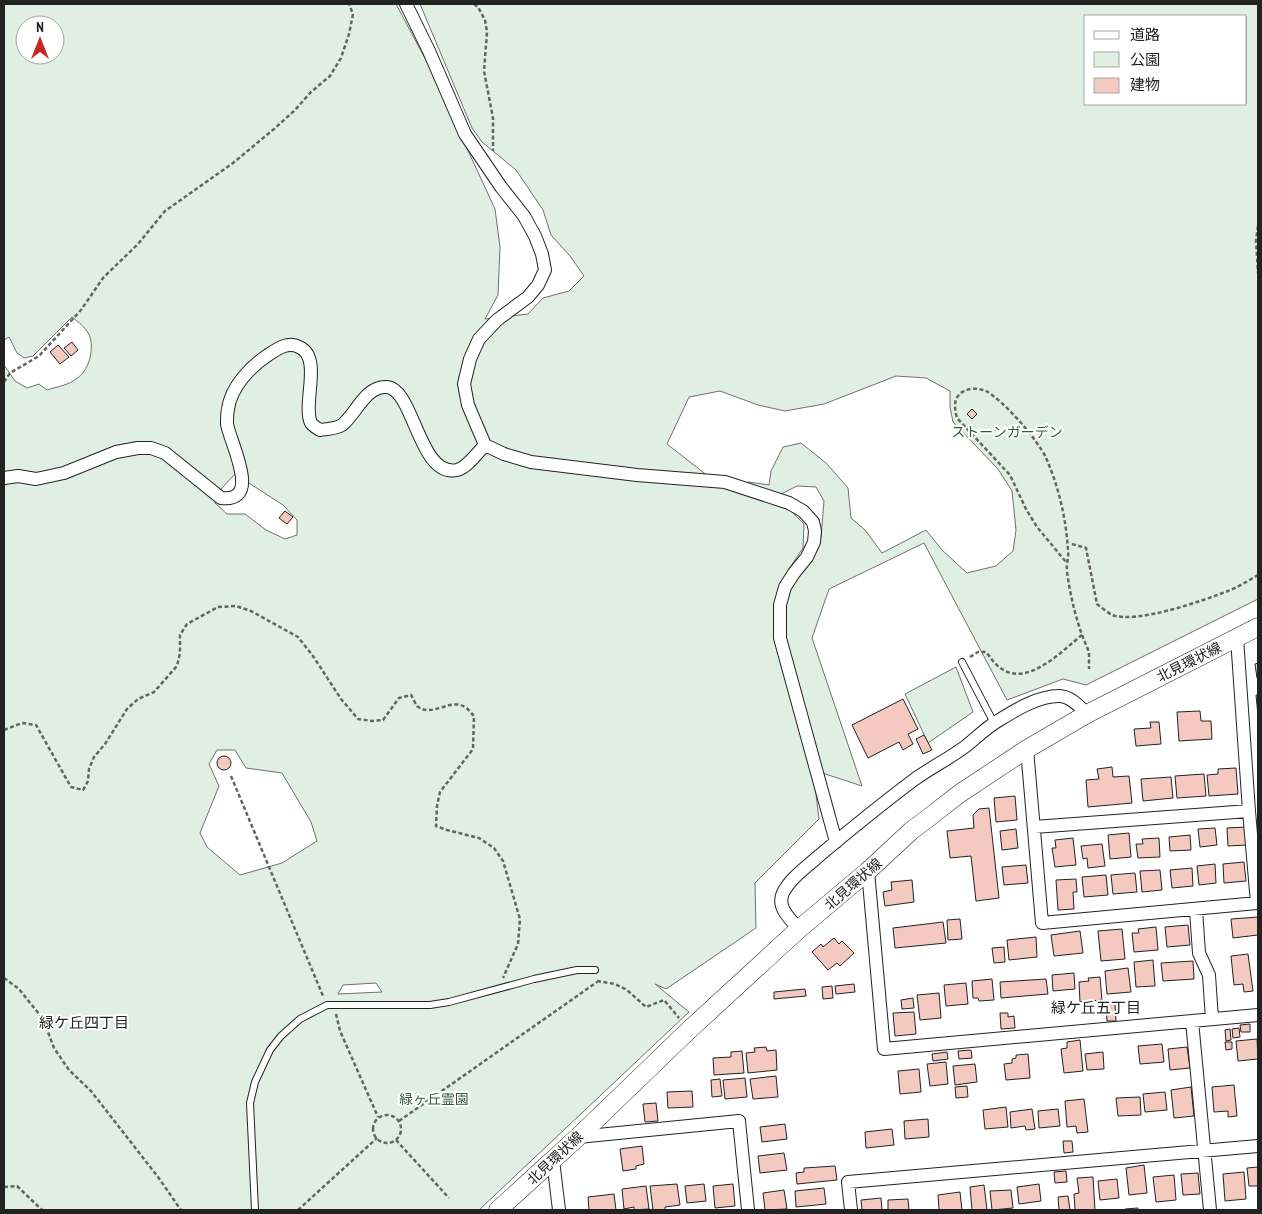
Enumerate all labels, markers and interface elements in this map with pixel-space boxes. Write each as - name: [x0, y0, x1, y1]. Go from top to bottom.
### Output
- north arrow: [15, 15, 65, 65]
- legend: [1084, 15, 1247, 105]
- text: N: [36, 18, 44, 36]
- text: 道路: [1130, 25, 1160, 44]
- text: 公園: [1130, 50, 1160, 69]
- text: 建物: [1130, 75, 1160, 94]
- park label: ストーンガーデン: [951, 423, 1063, 441]
- street label: 北見環状線: [1154, 638, 1224, 686]
- street label: 北見環状線: [821, 854, 885, 914]
- district label: 緑ケ丘五丁目: [1051, 998, 1141, 1017]
- district label: 緑ケ丘四丁目: [39, 1013, 129, 1032]
- park label: 緑ヶ丘霊園: [399, 1090, 469, 1108]
- street label: 北見環状線: [523, 1128, 587, 1188]

